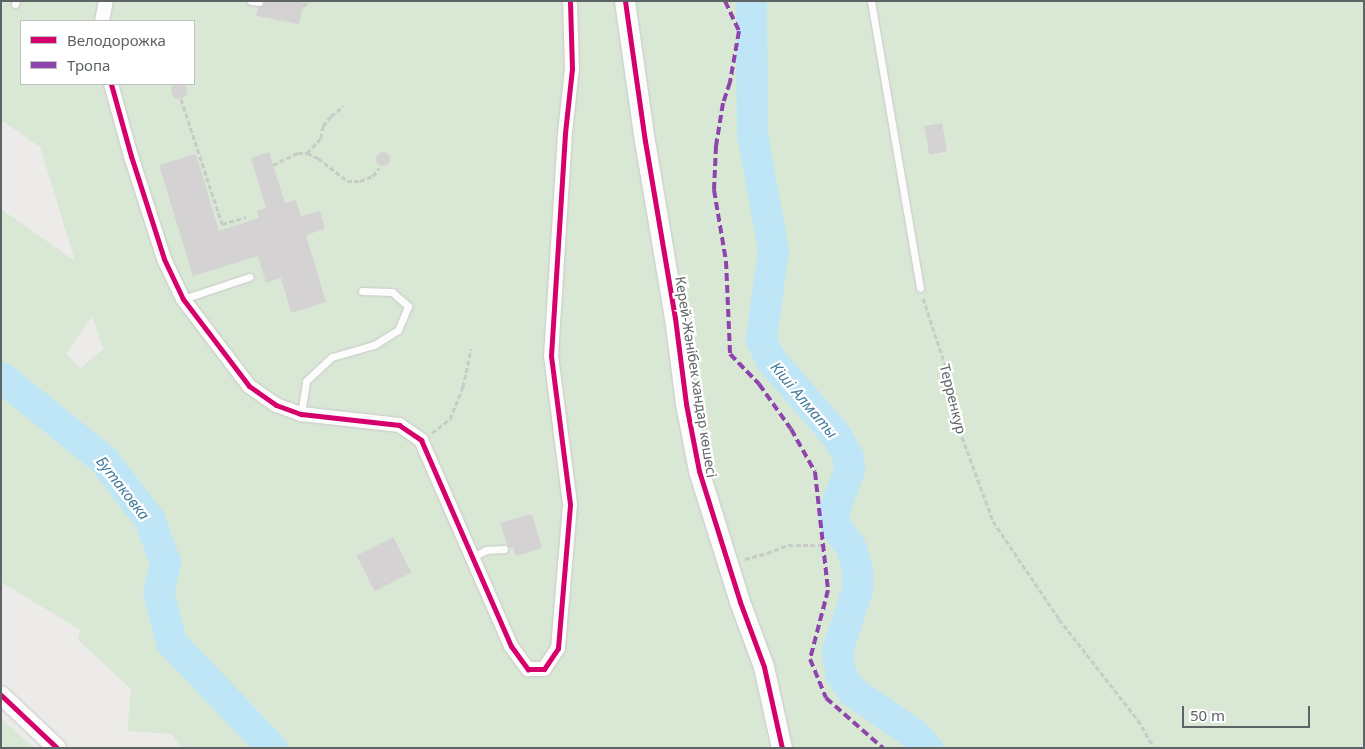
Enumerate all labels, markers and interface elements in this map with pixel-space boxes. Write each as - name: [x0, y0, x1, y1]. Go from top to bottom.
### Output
- legend: [20, 20, 195, 85]
- text: Велодорожка: [67, 30, 166, 50]
- text: Тропа: [67, 55, 110, 75]
- street label: Керей-Жәнібек хандар көшесі: [672, 275, 720, 479]
- water label: Кіші Алматы: [767, 358, 841, 442]
- street label: Терренкур: [936, 362, 970, 436]
- water label: Бутаковка: [93, 453, 153, 523]
- scale bar: [1185, 696, 1312, 728]
- text: 50 m: [1190, 705, 1225, 725]

